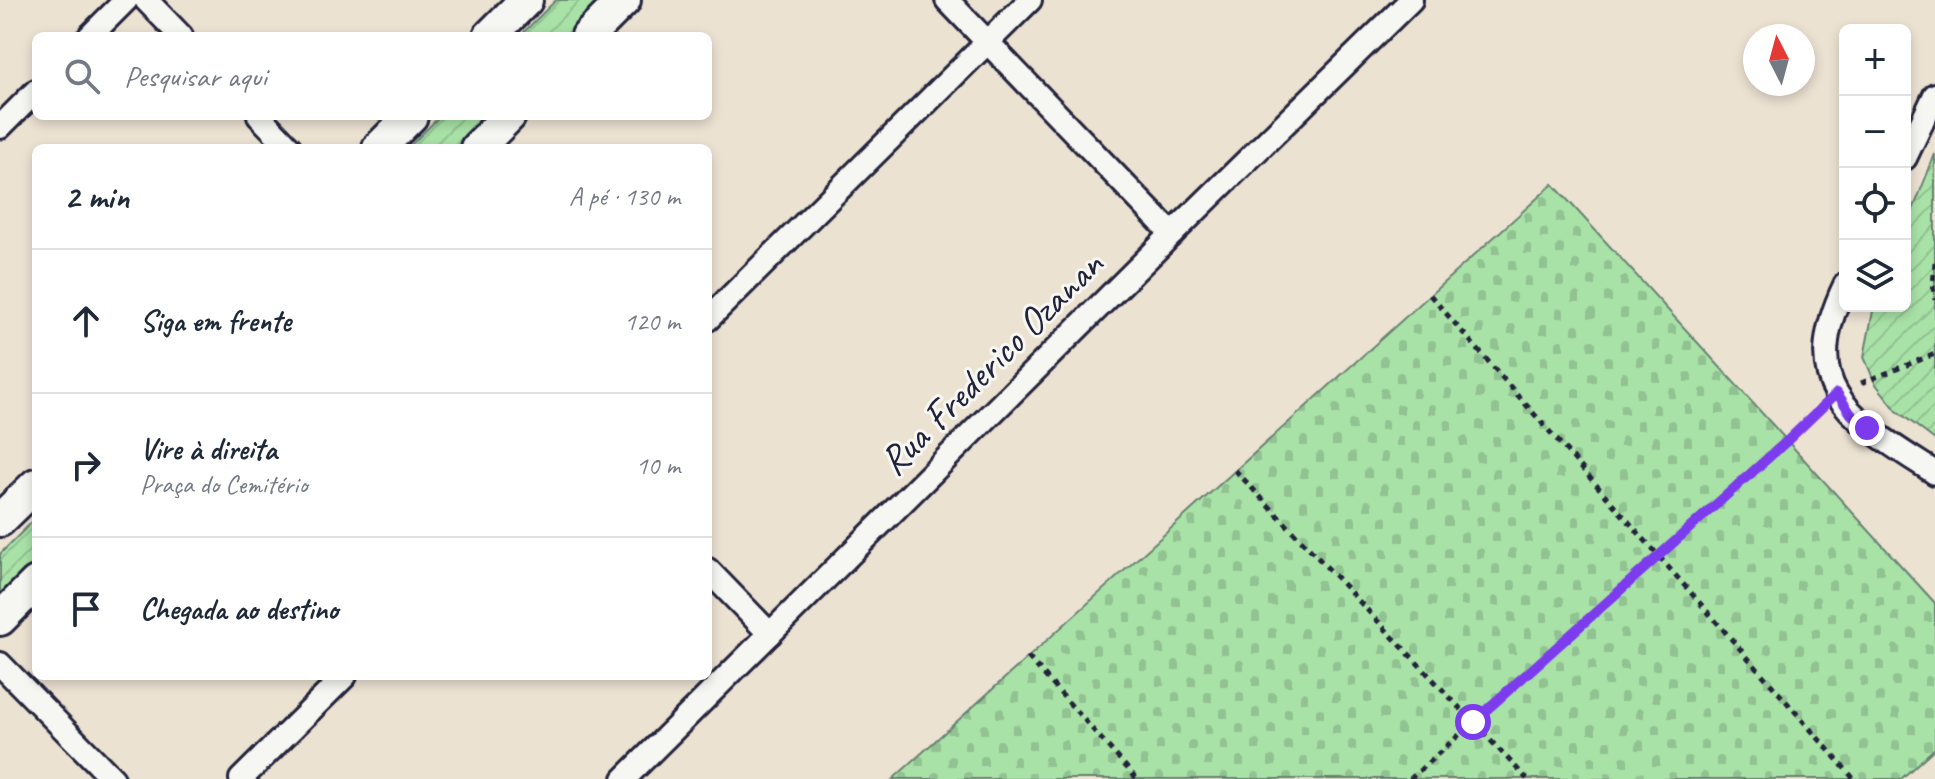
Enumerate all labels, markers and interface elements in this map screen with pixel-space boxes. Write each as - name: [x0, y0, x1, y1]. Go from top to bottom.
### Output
- north arrow: [1743, 24, 1815, 96]
- map controls: [1839, 24, 1911, 312]
- button: +: [1839, 24, 1911, 96]
- search box: [32, 32, 712, 120]
- icon: search: [60, 54, 104, 98]
- text: Pesquisar aqui: [124, 57, 267, 95]
- button: −: [1839, 96, 1911, 168]
- button: locate: [1839, 168, 1911, 240]
- text: 2 min: [64, 175, 129, 218]
- text: A pé · 130 m: [569, 180, 680, 213]
- street label: Rua Frederico Ozanan: [868, 240, 1114, 486]
- button: layers: [1839, 240, 1911, 312]
- icon: ahead: [64, 299, 108, 343]
- text: Siga em frente: [140, 302, 291, 340]
- text: 120 m: [624, 305, 680, 338]
- route end: [1849, 410, 1885, 446]
- text: Vire à direita: [140, 430, 277, 468]
- icon: right: [64, 443, 108, 487]
- text: 10 m: [636, 449, 680, 482]
- text: Praça do Cemitério: [140, 468, 307, 501]
- icon: arrive: [64, 587, 108, 631]
- text: Chegada ao destino: [140, 590, 338, 628]
- route start: [1455, 704, 1491, 740]

